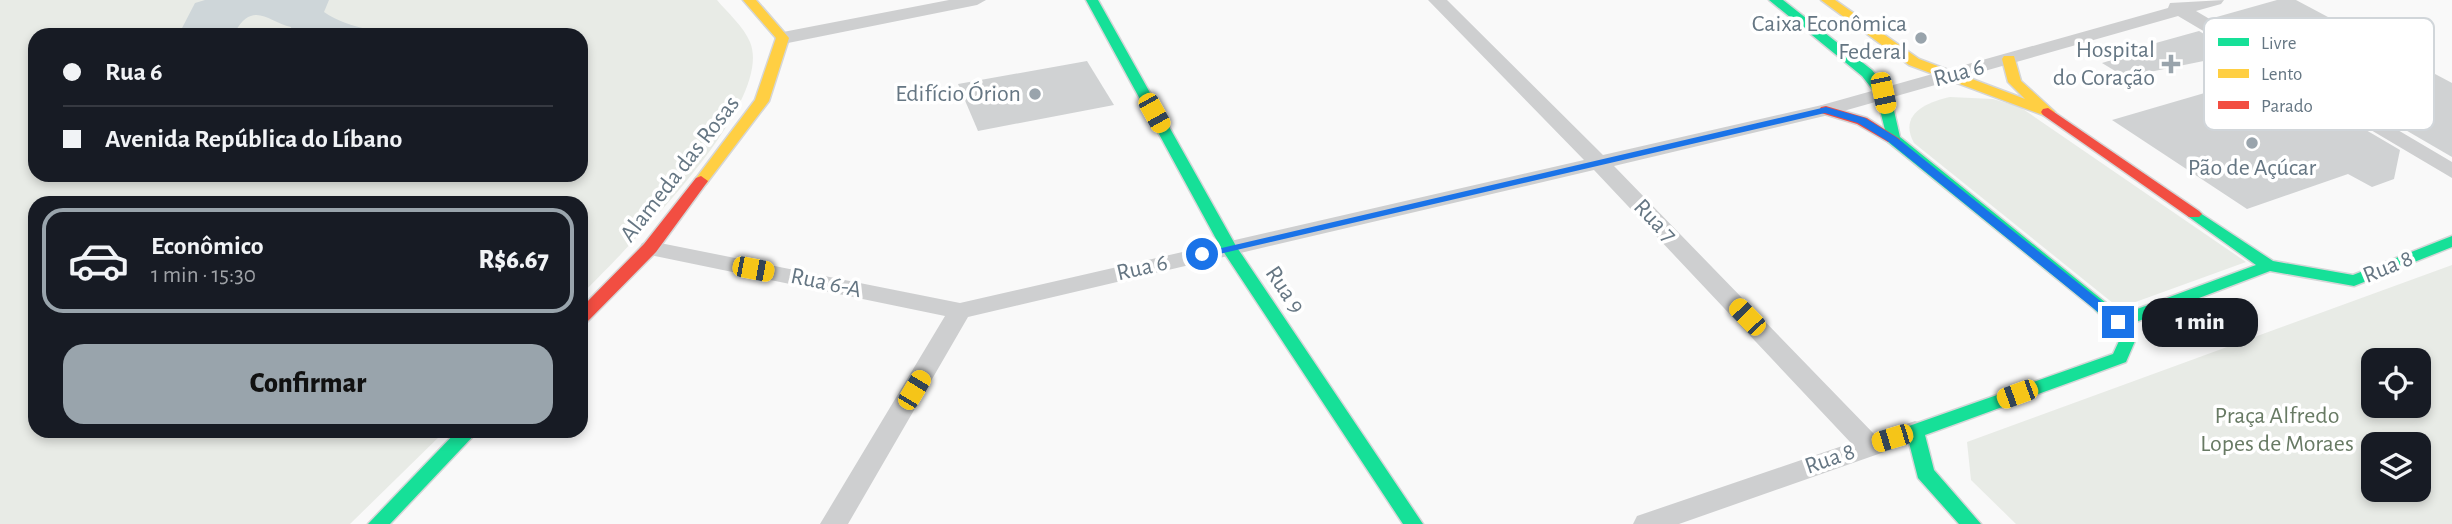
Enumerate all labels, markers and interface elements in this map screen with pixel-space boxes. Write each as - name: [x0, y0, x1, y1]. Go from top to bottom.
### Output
- place label: Caixa Econômica Federal: [1752, 12, 1907, 64]
- legend: [2204, 18, 2434, 130]
- marker: Caixa Econômica Federal: [1913, 30, 1929, 46]
- text: Livre: [2261, 34, 2296, 53]
- place label: Hospital do Coração: [2053, 38, 2155, 90]
- marker: Hospital do Coração: [2161, 54, 2181, 74]
- street label: Rua 6: [1931, 55, 1987, 91]
- text: Rua 6: [105, 59, 163, 85]
- text: Lento: [2261, 65, 2302, 84]
- car: [1869, 70, 1898, 116]
- place label: Edifício Órion: [895, 80, 1021, 106]
- marker: Edifício Órion: [1027, 86, 1043, 102]
- car: [1135, 90, 1174, 136]
- street label: Alameda das Rosas: [616, 92, 744, 246]
- text: Parado: [2261, 97, 2313, 116]
- text: Avenida República do Líbano: [105, 126, 402, 152]
- marker: Pão de Açúcar: [2244, 135, 2260, 151]
- place label: Pão de Açúcar: [2188, 156, 2317, 180]
- street label: Rua 7: [1629, 195, 1681, 247]
- icon: car: [67, 229, 130, 292]
- text: Econômico: [151, 233, 264, 259]
- route start: [1186, 238, 1218, 270]
- street label: Rua 8: [2360, 246, 2416, 288]
- text: R$6.67: [479, 247, 549, 273]
- street label: Rua 6: [1114, 251, 1170, 285]
- car: [731, 255, 776, 283]
- street label: Rua 9: [1261, 262, 1309, 318]
- text: 1 min · 15:30: [151, 264, 256, 287]
- street label: Rua 6-A: [789, 264, 864, 302]
- car: [1725, 295, 1770, 339]
- callout: 1 min: [2142, 298, 2258, 346]
- route end: [2102, 306, 2134, 338]
- text: 1 min: [2176, 311, 2224, 334]
- button: Confirmar: [63, 344, 553, 424]
- map controls: [2361, 348, 2431, 502]
- button: locate: [2361, 348, 2431, 418]
- car: [895, 367, 934, 413]
- car: [1994, 377, 2041, 411]
- park label: Praça Alfredo Lopes de Moraes: [2200, 404, 2354, 456]
- car: [1869, 422, 1916, 454]
- button: layers: [2361, 432, 2431, 502]
- street label: Rua 8: [1802, 439, 1858, 479]

